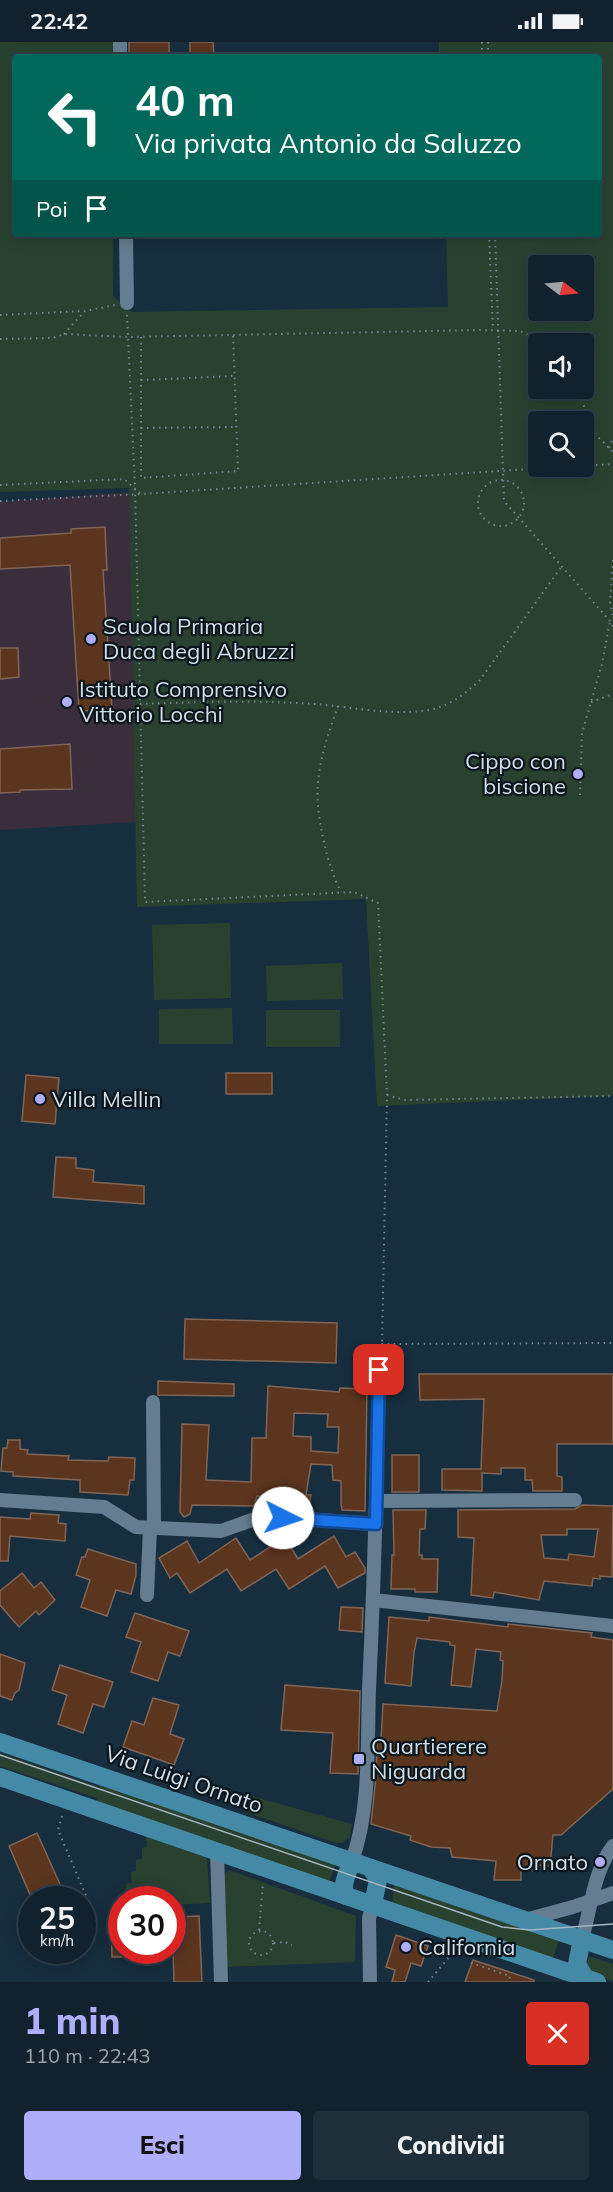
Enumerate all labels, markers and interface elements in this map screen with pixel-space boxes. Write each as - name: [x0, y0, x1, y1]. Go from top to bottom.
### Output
- text: 22:42: [30, 7, 88, 35]
- text: 40 m: [135, 74, 235, 127]
- icon: left: [36, 78, 114, 156]
- text: Via privata Antonio da Saluzzo: [135, 126, 522, 160]
- icon: arrive: [80, 192, 113, 225]
- text: Poi: [36, 195, 68, 223]
- north arrow: [528, 255, 594, 321]
- map controls: [528, 255, 594, 477]
- button: sound: [528, 333, 594, 399]
- button: search: [528, 411, 594, 477]
- place label: Scuola Primaria Duca degli Abruzzi: [103, 612, 295, 665]
- marker: Scuola Primaria Duca degli Abruzzi: [84, 632, 98, 646]
- place label: Istituto Comprensivo Vittorio Locchi: [79, 675, 287, 728]
- marker: Istituto Comprensivo Vittorio Locchi: [60, 695, 74, 709]
- place label: Cippo con biscione: [465, 747, 566, 800]
- marker: Cippo con biscione: [571, 767, 585, 781]
- place label: Villa Mellin: [52, 1085, 161, 1113]
- marker: Villa Mellin: [33, 1092, 47, 1106]
- pin: [353, 1344, 404, 1395]
- icon: arrive: [362, 1353, 395, 1386]
- position arrow: [251, 1486, 315, 1550]
- place label: Quartierere Niguarda: [371, 1732, 487, 1785]
- street label: Via Luigi Ornato: [102, 1739, 266, 1819]
- marker: Quartierere Niguarda: [352, 1752, 366, 1766]
- place label: Ornato: [517, 1848, 588, 1876]
- marker: Ornato: [593, 1855, 607, 1869]
- speed limit sign: 30: [108, 1886, 186, 1964]
- text: 25: [39, 1899, 75, 1937]
- text: km/h: [40, 1931, 74, 1950]
- place label: California: [418, 1933, 515, 1961]
- marker: California: [399, 1940, 413, 1954]
- text: 1 min: [24, 1998, 120, 2043]
- button: close: [526, 2002, 589, 2065]
- text: 110 m · 22:43: [24, 2043, 150, 2068]
- button: Esci: [24, 2111, 301, 2180]
- button: Condividi: [313, 2111, 589, 2180]

